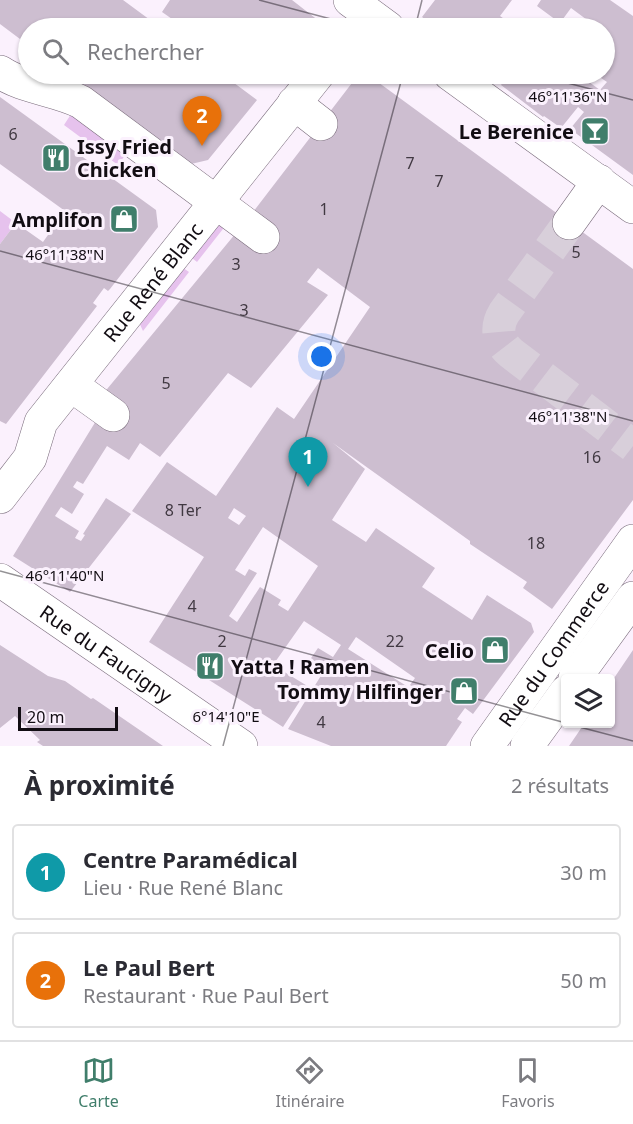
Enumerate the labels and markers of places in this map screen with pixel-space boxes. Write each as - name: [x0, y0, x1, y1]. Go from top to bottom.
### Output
- pin: 2: [182, 96, 222, 146]
- bar icon: Le Berenice: [579, 115, 611, 147]
- place label: Le Berenice: [459, 118, 574, 145]
- place label: Issy Fried Chicken: [77, 133, 172, 183]
- restaurant icon: Issy Fried Chicken: [40, 142, 72, 174]
- shop icon: Amplifon: [108, 203, 140, 235]
- place label: Amplifon: [12, 206, 103, 233]
- pin: 1: [288, 438, 328, 487]
- shop icon: Celio: [479, 634, 511, 666]
- place label: Celio: [425, 637, 474, 664]
- restaurant icon: Yatta ! Ramen: [194, 650, 226, 682]
- place label: Yatta ! Ramen: [231, 653, 369, 680]
- shop icon: Tommy Hilfinger: [448, 675, 480, 707]
- place label: Tommy Hilfinger: [277, 678, 443, 705]

